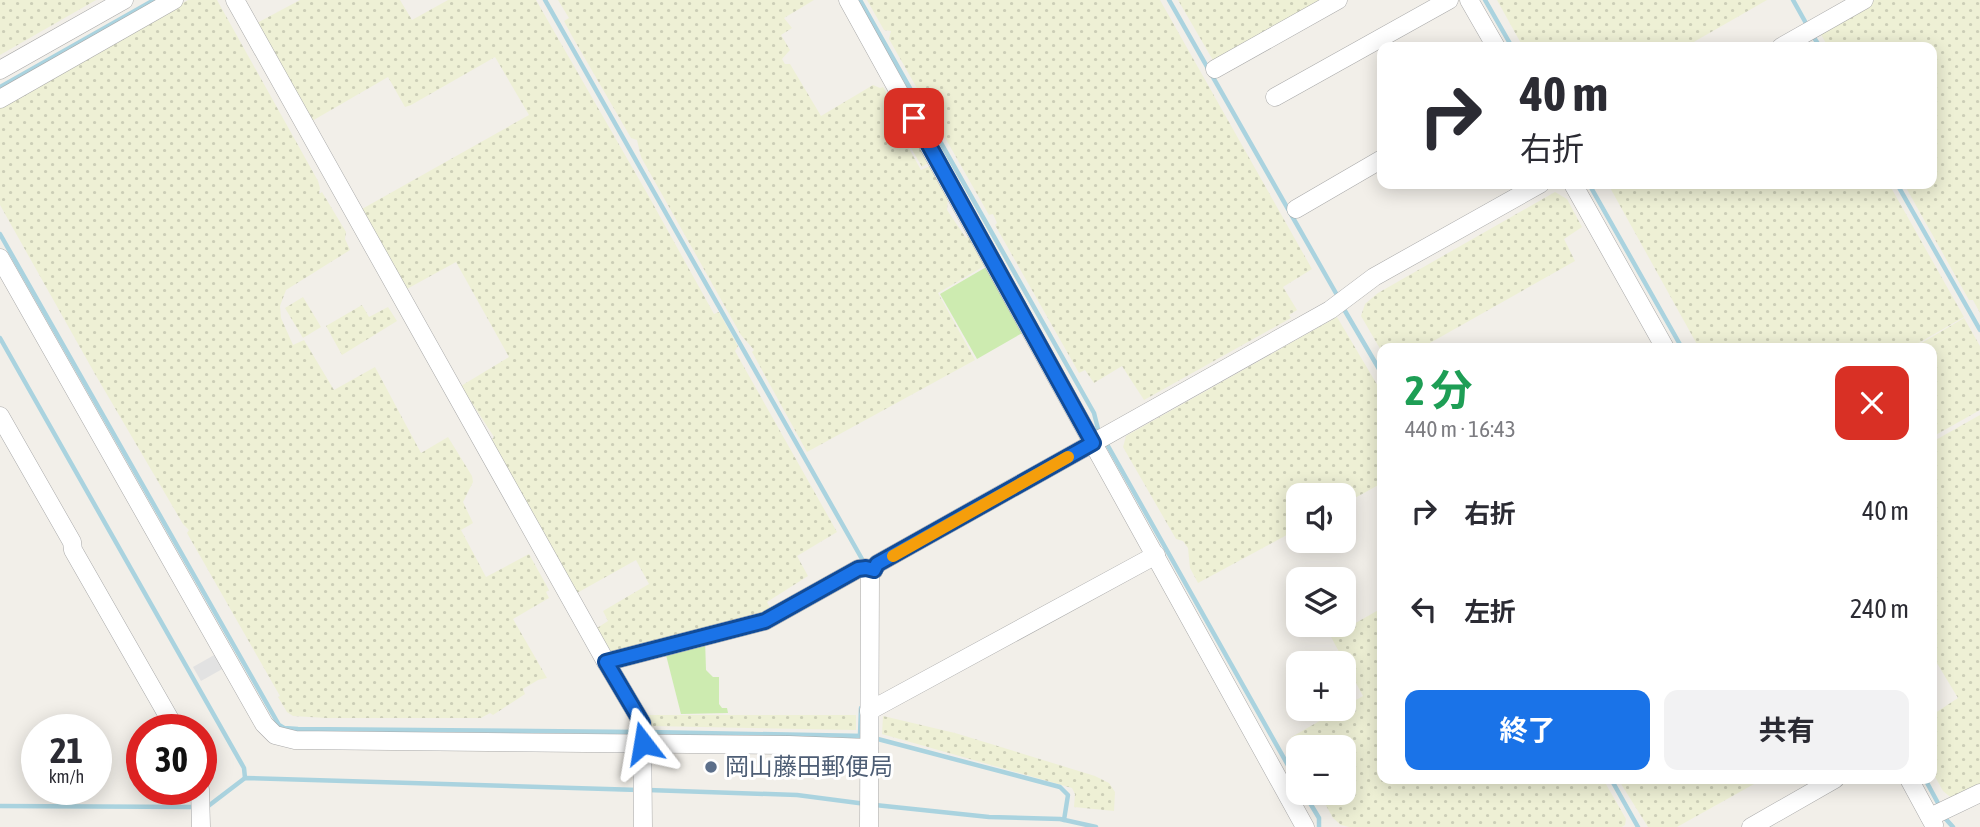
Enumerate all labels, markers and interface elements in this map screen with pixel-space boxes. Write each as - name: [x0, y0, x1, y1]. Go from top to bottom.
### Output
- text: 40 m: [1520, 65, 1608, 121]
- icon: right: [1405, 70, 1496, 161]
- pin: [884, 88, 944, 148]
- icon: arrive: [895, 99, 933, 137]
- text: 右折: [1520, 130, 1584, 167]
- text: 2 分: [1405, 366, 1473, 414]
- button: close: [1835, 366, 1909, 440]
- text: 440 m · 16:43: [1405, 416, 1516, 442]
- map controls: [1286, 483, 1356, 805]
- button: sound: [1286, 483, 1356, 553]
- icon: right: [1405, 492, 1443, 530]
- text: 40 m: [1862, 496, 1909, 526]
- text: 右折: [1464, 499, 1516, 529]
- button: layers: [1286, 567, 1356, 637]
- icon: left: [1405, 590, 1443, 628]
- text: 240 m: [1850, 594, 1909, 624]
- text: 左折: [1464, 597, 1516, 627]
- button: +: [1286, 651, 1356, 721]
- button: 終了: [1405, 690, 1650, 770]
- button: 共有: [1664, 690, 1909, 770]
- position arrow: [606, 706, 680, 780]
- speed limit sign: 30: [126, 714, 217, 805]
- text: 21: [50, 730, 83, 770]
- button: −: [1286, 735, 1356, 805]
- place label: 岡山藤田郵便局: [725, 753, 893, 780]
- marker: 岡山藤田郵便局: [703, 759, 719, 775]
- text: km/h: [49, 766, 84, 787]

